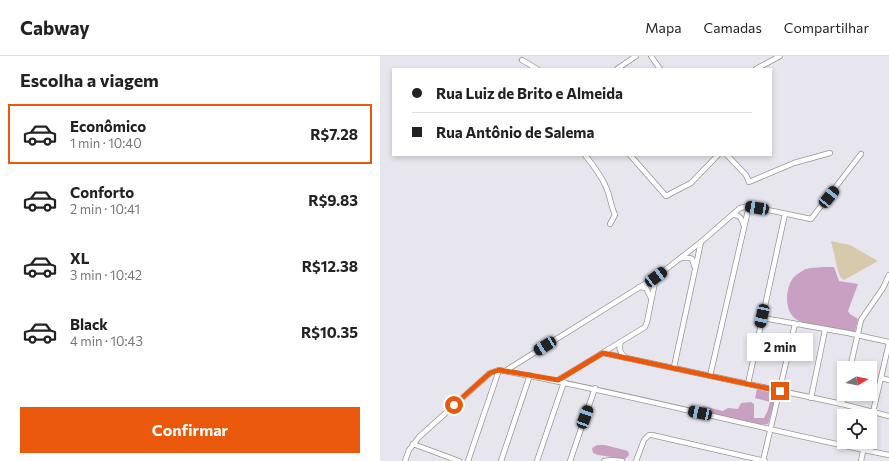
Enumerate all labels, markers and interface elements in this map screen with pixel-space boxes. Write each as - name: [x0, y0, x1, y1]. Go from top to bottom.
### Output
- text: Cabway: [20, 16, 90, 39]
- text: Mapa: [645, 19, 682, 36]
- text: Camadas: [704, 19, 762, 36]
- text: Compartilhar: [784, 19, 869, 36]
- text: Escolha a viagem: [20, 69, 159, 91]
- text: Rua Luiz de Brito e Almeida: [436, 84, 623, 102]
- icon: car: [22, 116, 58, 152]
- text: Econômico: [70, 117, 146, 135]
- text: Rua Antônio de Salema: [436, 123, 594, 141]
- text: R$7.28: [310, 125, 358, 143]
- text: 1 min · 10:40: [70, 135, 142, 151]
- icon: car: [22, 182, 58, 218]
- text: Conforto: [70, 183, 134, 201]
- car: [817, 184, 841, 210]
- text: R$9.83: [308, 191, 358, 209]
- car: [744, 200, 770, 216]
- text: 2 min · 10:41: [70, 201, 140, 217]
- icon: car: [22, 248, 58, 284]
- text: XL: [70, 249, 89, 267]
- text: R$12.38: [302, 257, 358, 275]
- car: [643, 265, 669, 289]
- text: 3 min · 10:42: [70, 267, 142, 283]
- car: [754, 303, 770, 329]
- icon: car: [22, 314, 58, 350]
- text: Black: [70, 315, 108, 333]
- text: R$10.35: [301, 323, 358, 341]
- text: 4 min · 10:43: [70, 333, 143, 349]
- callout: 2 min: [747, 333, 813, 361]
- car: [532, 335, 558, 357]
- text: 2 min: [764, 339, 796, 355]
- north arrow: [837, 361, 877, 401]
- map controls: [837, 361, 877, 449]
- route end: [771, 382, 789, 400]
- route start: [445, 396, 463, 414]
- car: [575, 404, 595, 430]
- car: [687, 405, 713, 421]
- button: Confirmar: [20, 407, 360, 453]
- button: locate: [837, 409, 877, 449]

